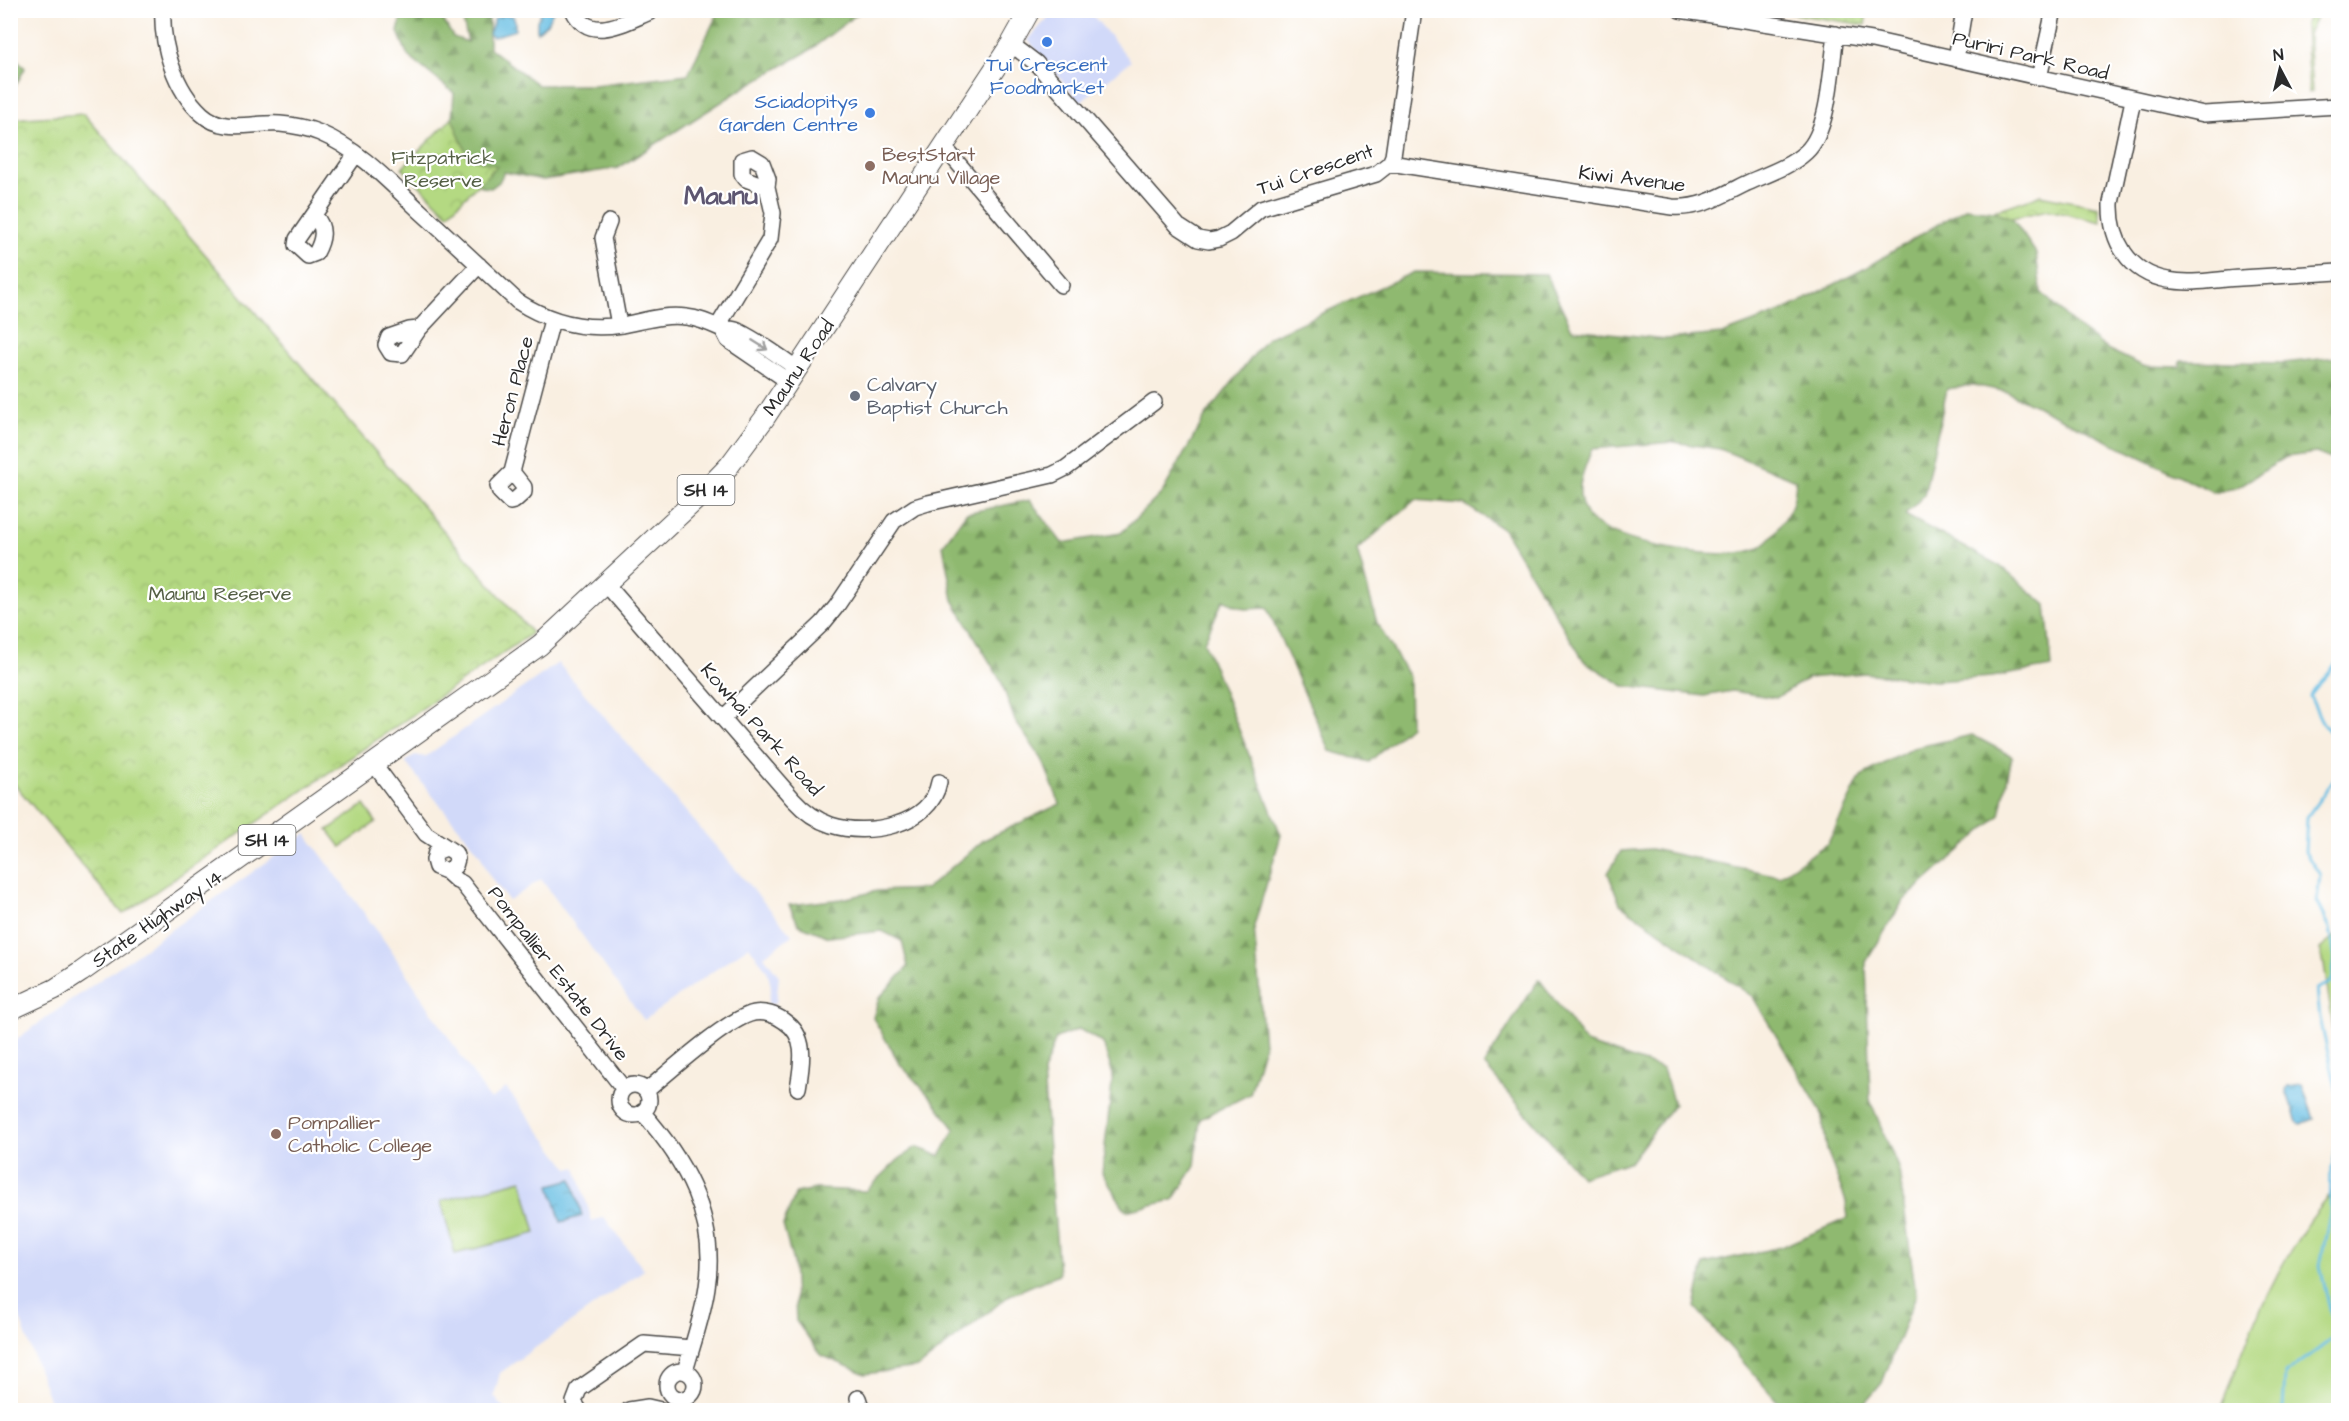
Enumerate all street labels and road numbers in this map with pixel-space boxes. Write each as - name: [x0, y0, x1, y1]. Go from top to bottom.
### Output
- street label: Puriri Park Road: [1950, 24, 2112, 88]
- street label: Tui Crescent: [1253, 137, 1377, 203]
- street label: Kiwi Avenue: [1577, 159, 1687, 199]
- street label: Maunu Road: [756, 314, 841, 421]
- street label: Heron Place: [485, 333, 541, 449]
- road number: SH 14: [678, 475, 734, 505]
- street label: Kowhai Park Road: [694, 657, 829, 803]
- road number: SH 14: [238, 825, 296, 855]
- street label: State Highway 14: [86, 863, 230, 976]
- street label: Pompallier Estate Drive: [481, 880, 636, 1067]

